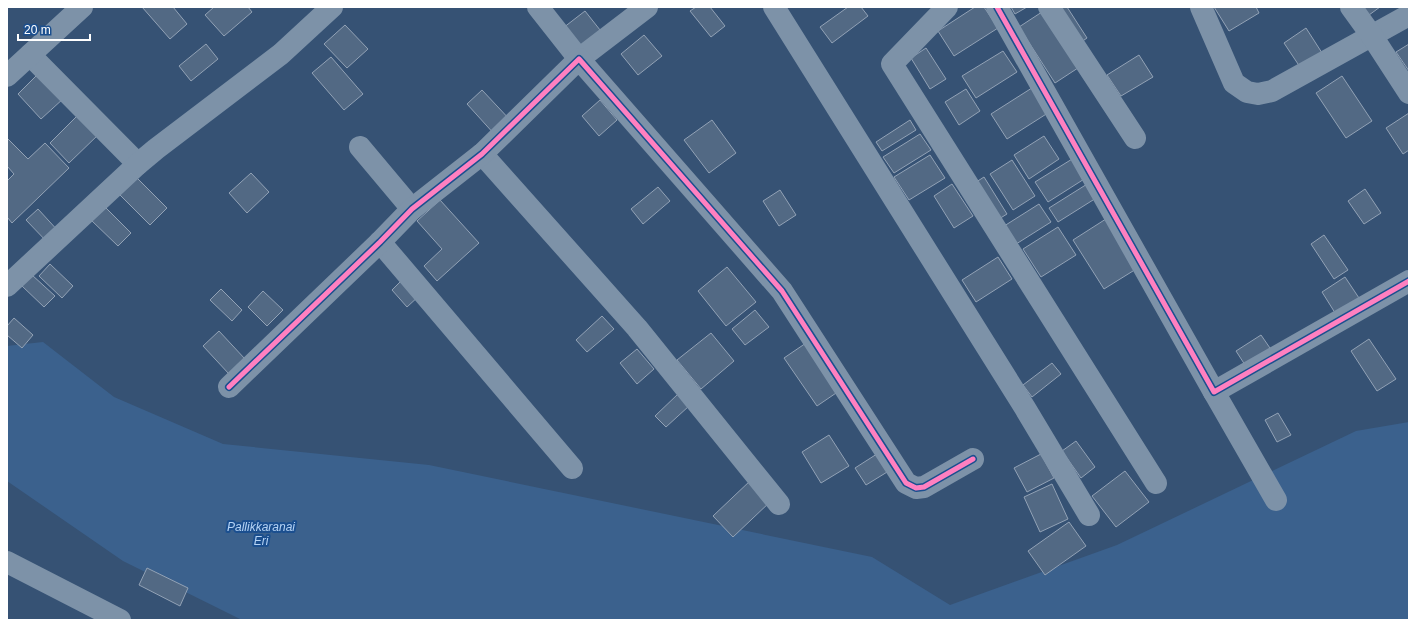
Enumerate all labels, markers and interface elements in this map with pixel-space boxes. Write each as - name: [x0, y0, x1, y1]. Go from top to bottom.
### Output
- scale bar: [18, 16, 90, 42]
- text: 20 m: [24, 23, 51, 37]
- water label: Pallikkaranai Eri: [227, 520, 295, 548]

